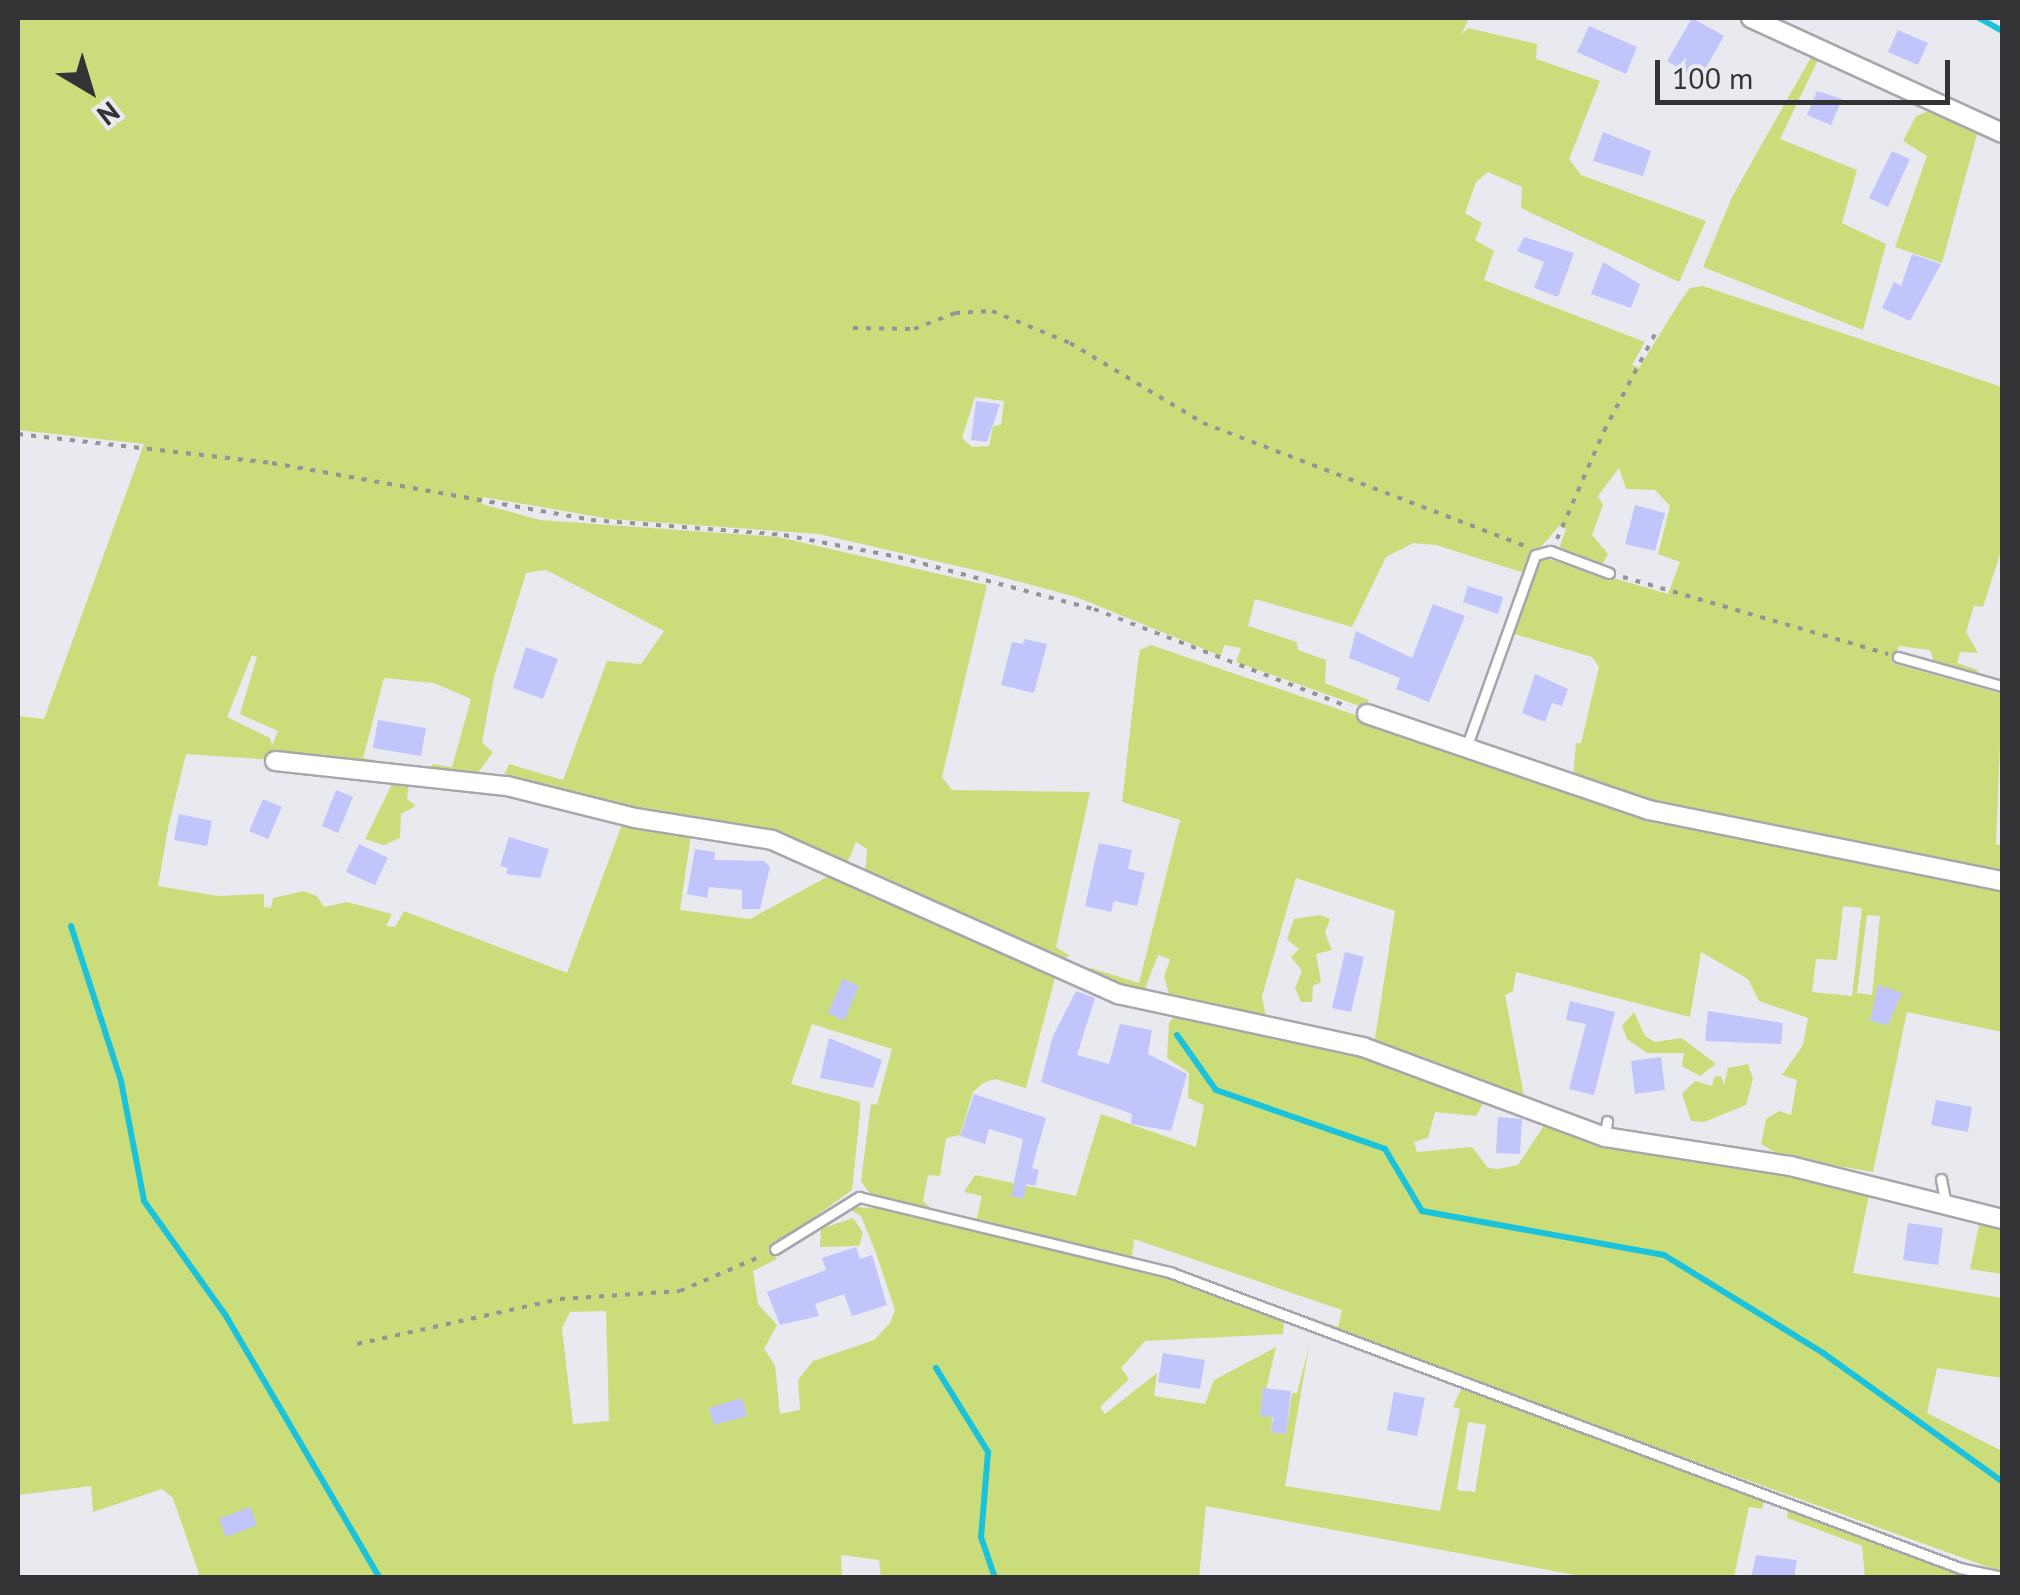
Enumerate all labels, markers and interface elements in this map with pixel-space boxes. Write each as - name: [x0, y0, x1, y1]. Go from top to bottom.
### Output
- north arrow: [40, 40, 140, 140]
- scale bar: [1660, 40, 1955, 102]
- text: 100 m: [1672, 58, 1753, 97]
- text: N: [90, 94, 127, 134]

